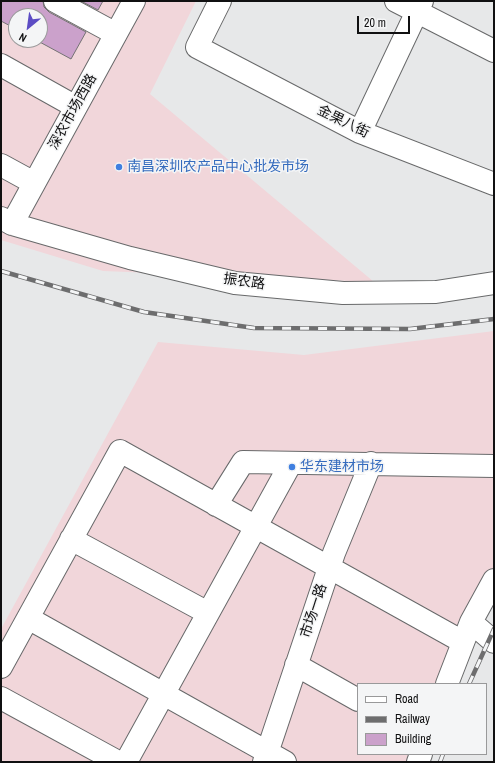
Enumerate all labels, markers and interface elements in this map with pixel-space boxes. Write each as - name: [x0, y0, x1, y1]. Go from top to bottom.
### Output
- north arrow: [8, 8, 48, 48]
- scale bar: [359, 8, 412, 34]
- text: 20 m: [364, 15, 386, 31]
- text: N: [16, 30, 29, 45]
- street label: 深农市场西路: [45, 71, 101, 153]
- street label: 金果八街: [314, 102, 372, 142]
- place label: 南昌深圳农产品中心批发市场: [127, 159, 309, 175]
- marker: 南昌深圳农产品中心批发市场: [114, 162, 124, 172]
- street label: 振农路: [222, 271, 266, 293]
- place label: 华东建材市场: [300, 459, 384, 475]
- marker: 华东建材市场: [287, 462, 297, 472]
- street label: 市场一路: [297, 582, 331, 640]
- legend: [357, 683, 487, 755]
- text: Road: [395, 691, 419, 707]
- text: Railway: [395, 711, 430, 727]
- text: Building: [395, 731, 431, 747]

